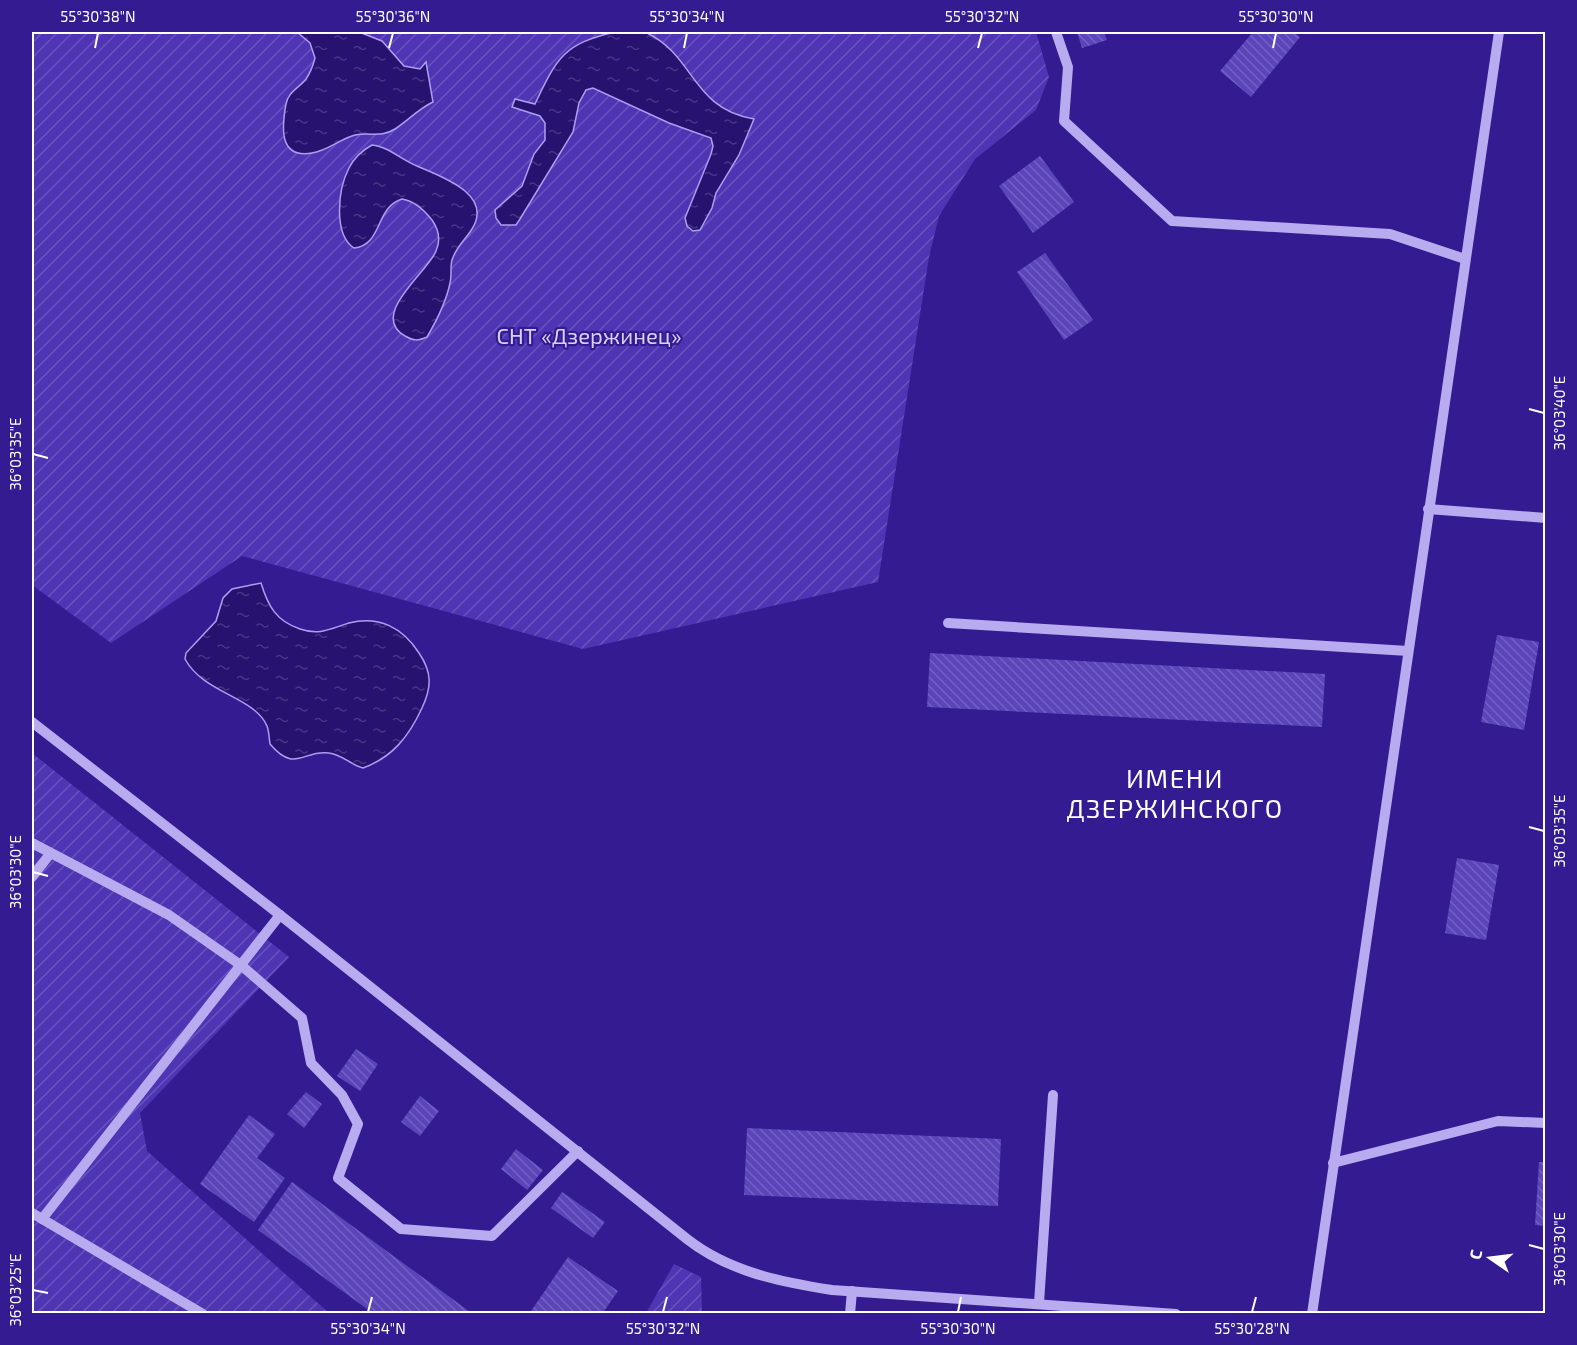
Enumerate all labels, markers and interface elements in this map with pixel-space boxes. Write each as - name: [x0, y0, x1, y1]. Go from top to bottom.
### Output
- text: 55°30'38"N: [60, 7, 136, 25]
- text: 55°30'36"N: [356, 7, 430, 25]
- text: 55°30'34"N: [649, 7, 725, 25]
- text: 55°30'32"N: [945, 7, 1019, 25]
- text: 55°30'30"N: [1238, 7, 1314, 25]
- park label: СНТ «Дзержинец»: [496, 322, 682, 348]
- text: 36°03'40"E: [1550, 376, 1568, 450]
- text: 36°03'35"E: [6, 418, 24, 490]
- district label: ИМЕНИ ДЗЕРЖИНСКОГО: [1066, 762, 1284, 823]
- text: 36°03'35"E: [1550, 795, 1568, 867]
- text: 36°03'30"E: [6, 835, 24, 909]
- text: 36°03'30"E: [1550, 1212, 1568, 1286]
- north arrow: [1460, 1228, 1520, 1288]
- text: С: [1465, 1247, 1485, 1261]
- text: 36°03'25"E: [6, 1253, 24, 1327]
- text: 55°30'34"N: [330, 1319, 406, 1337]
- text: 55°30'32"N: [626, 1319, 700, 1337]
- text: 55°30'30"N: [920, 1319, 996, 1337]
- text: 55°30'28"N: [1214, 1319, 1290, 1337]

